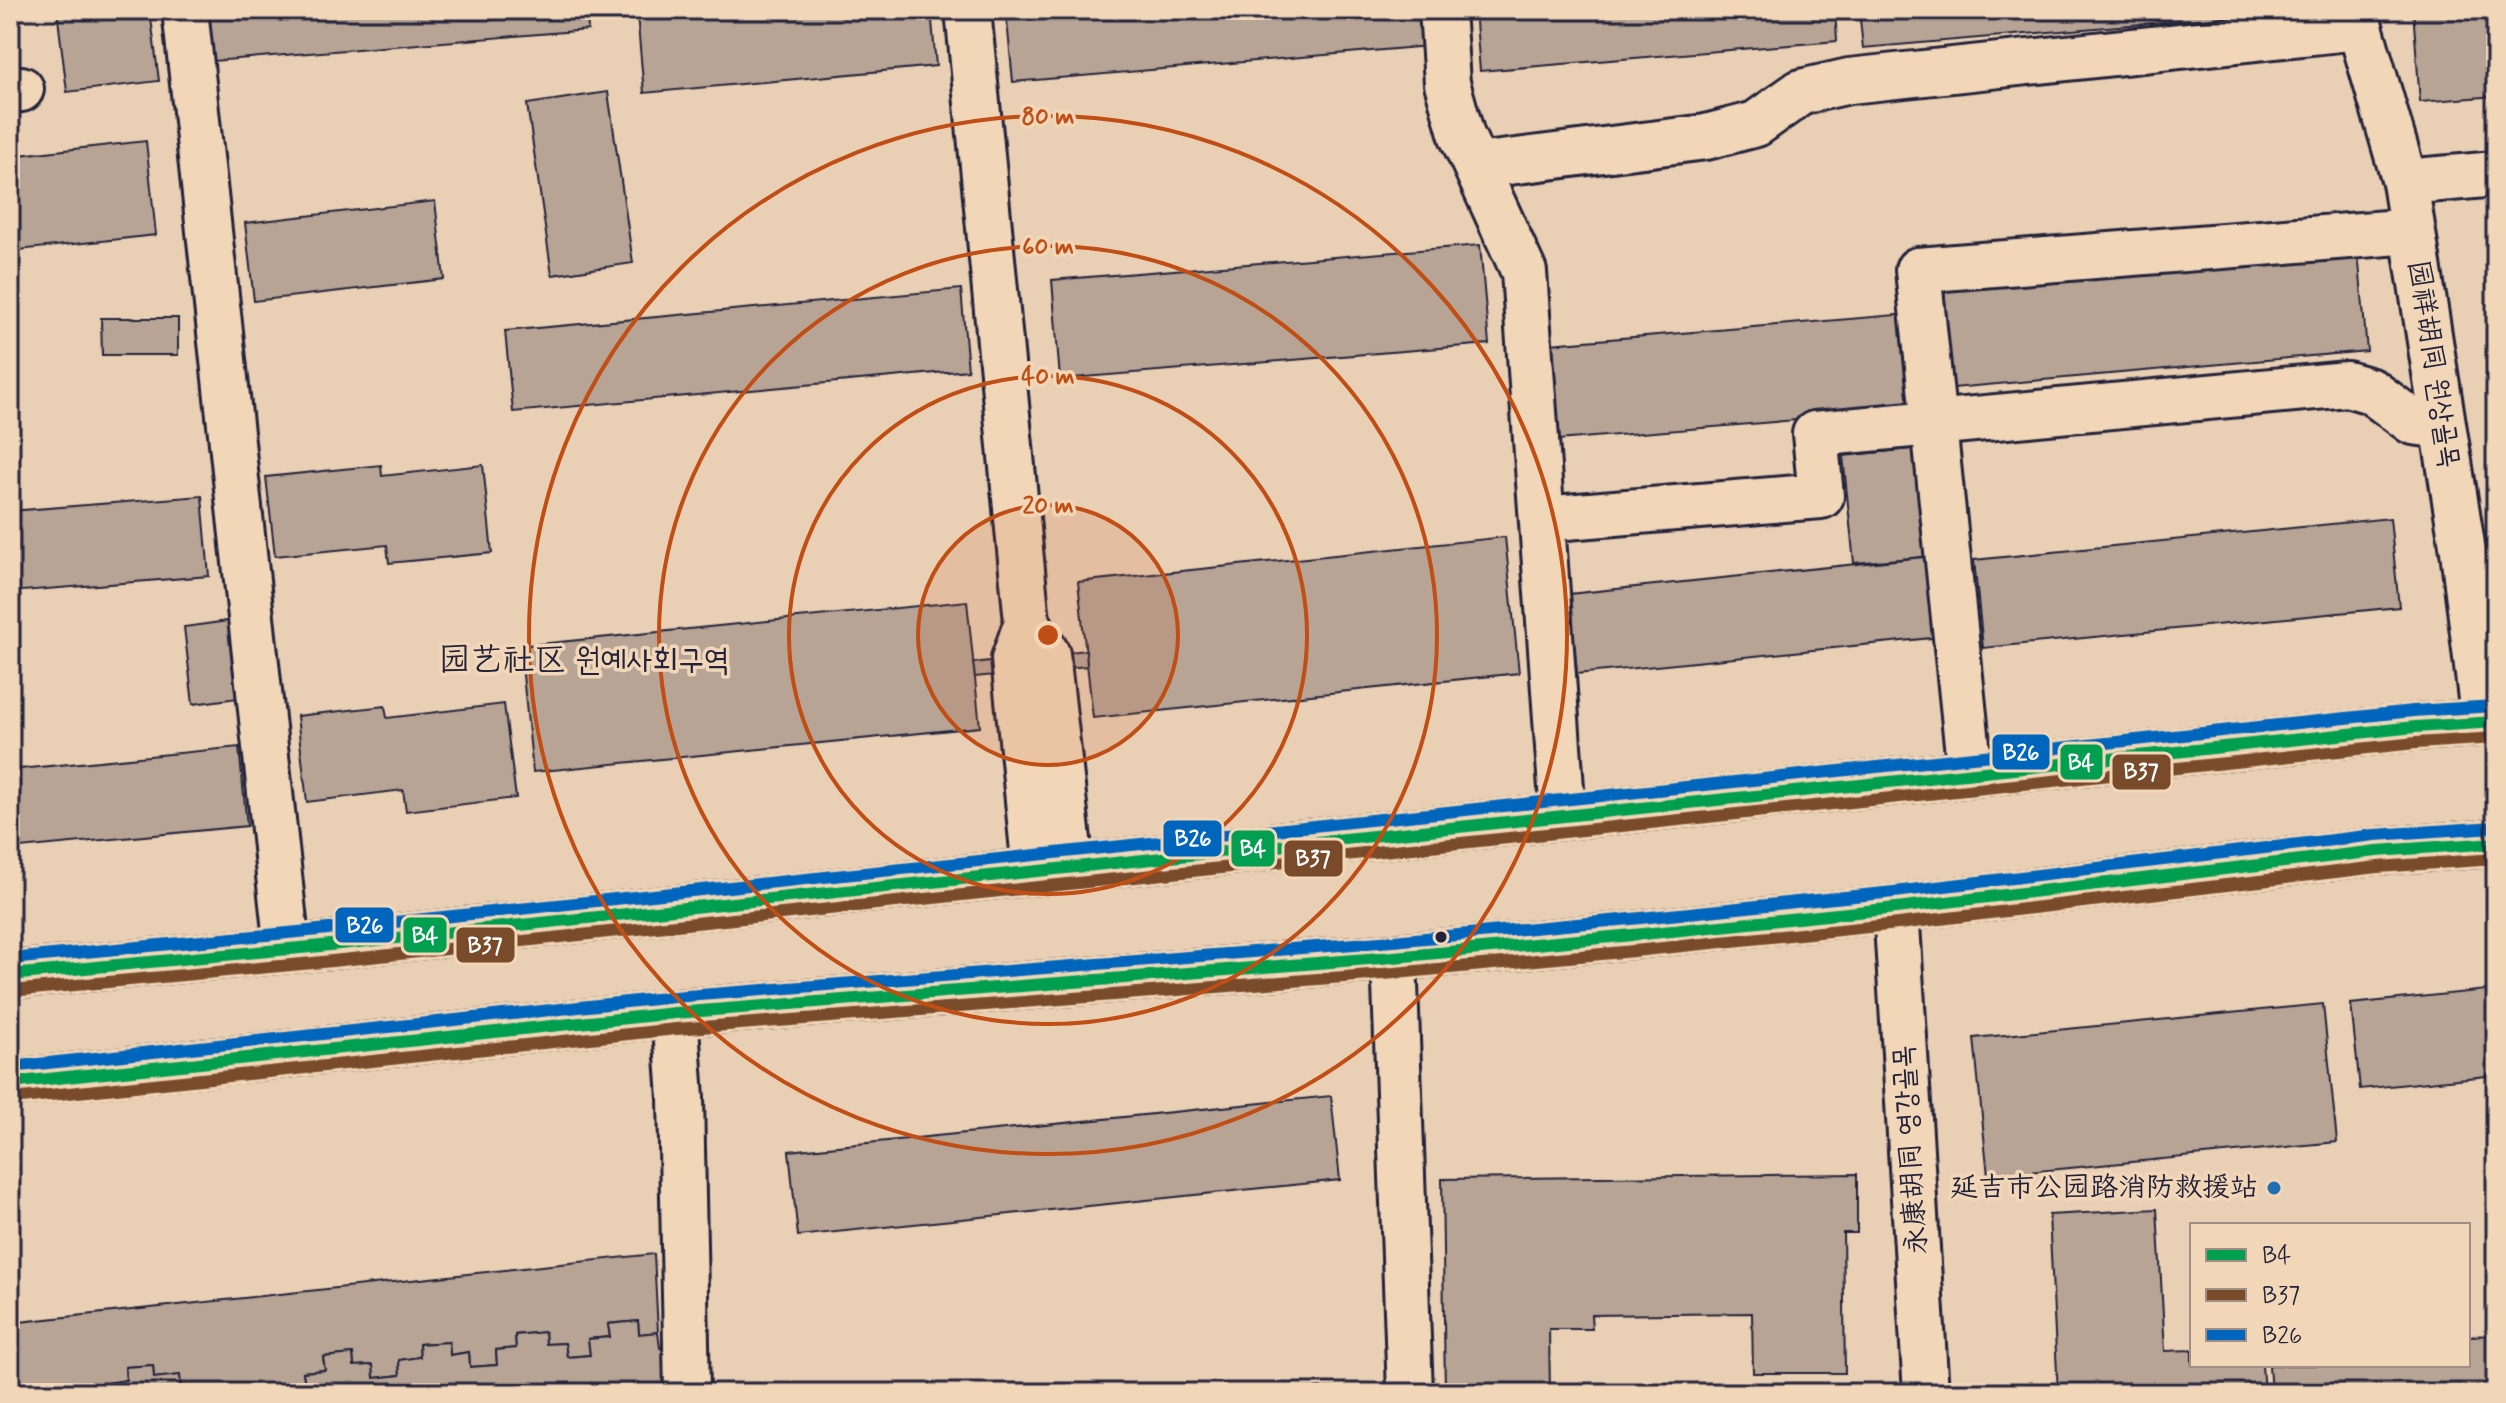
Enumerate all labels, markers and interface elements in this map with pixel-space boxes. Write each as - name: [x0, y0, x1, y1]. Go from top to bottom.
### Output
- text: 80 m: [1022, 102, 1074, 133]
- text: 60 m: [1022, 232, 1074, 263]
- street label: 园祥胡同 원상골목: [2398, 258, 2468, 470]
- text: 40 m: [1021, 362, 1075, 393]
- text: 20 m: [1022, 491, 1074, 522]
- centre of rings: [1034, 621, 1062, 649]
- district label: 园艺社区 원예사회구역: [438, 640, 730, 682]
- line badge: B26: [1991, 733, 2051, 771]
- text: B26: [2003, 740, 2039, 768]
- line badge: B4: [2059, 743, 2104, 781]
- text: B4: [2068, 750, 2095, 778]
- line badge: B37: [2111, 753, 2172, 791]
- text: B37: [2124, 759, 2158, 787]
- line badge: B26: [1162, 819, 1223, 858]
- text: B26: [1175, 826, 1211, 854]
- line badge: B4: [1230, 829, 1276, 868]
- text: B4: [1240, 836, 1267, 864]
- line badge: B37: [1283, 839, 1344, 878]
- text: B37: [1296, 846, 1330, 874]
- line badge: B26: [334, 906, 395, 944]
- text: B26: [347, 913, 383, 941]
- line badge: B4: [402, 916, 448, 954]
- text: B4: [412, 923, 439, 951]
- line badge: B37: [455, 926, 516, 964]
- unlabelled marker: [1433, 929, 1449, 945]
- text: B37: [468, 933, 502, 961]
- street label: 永康胡同 영강골목: [1885, 1044, 1937, 1256]
- place label: 延吉市公园路消防救援站: [1950, 1170, 2258, 1207]
- marker: 延吉市公园路消防救援站: [2265, 1179, 2283, 1197]
- legend: [2190, 1223, 2470, 1367]
- text: B4: [2262, 1241, 2291, 1272]
- text: B37: [2262, 1281, 2300, 1312]
- text: B26: [2262, 1321, 2302, 1352]

